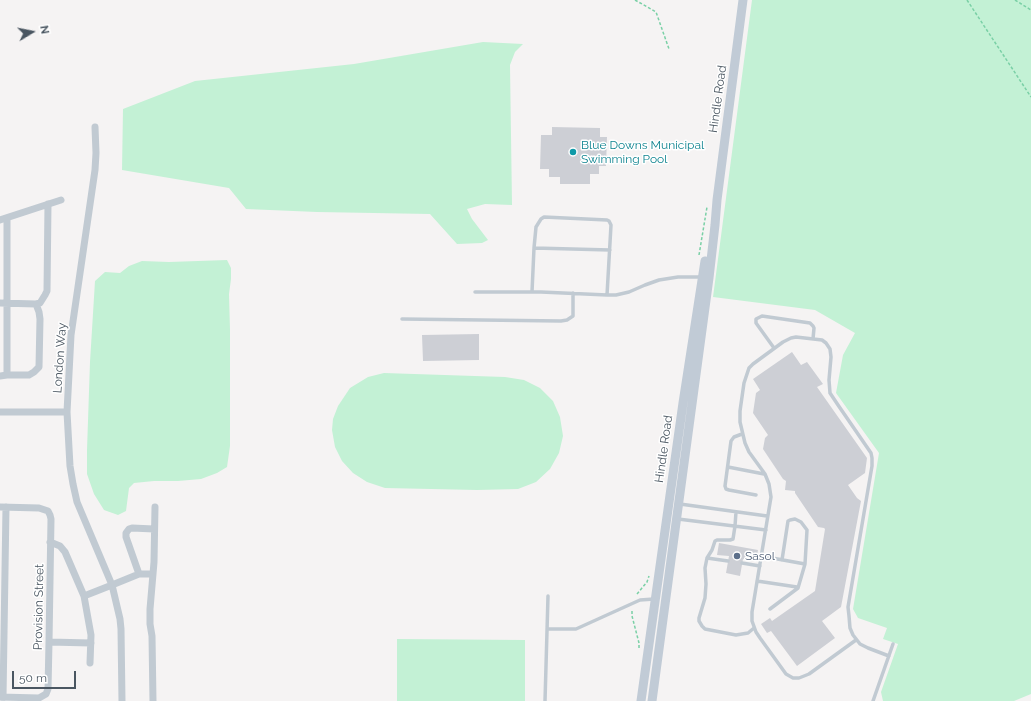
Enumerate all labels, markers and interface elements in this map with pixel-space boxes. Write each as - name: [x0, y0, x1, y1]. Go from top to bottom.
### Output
- north arrow: [12, 12, 52, 52]
- text: N: [37, 25, 51, 35]
- street label: Hindle Road: [706, 64, 730, 134]
- place label: Blue Downs Municipal Swimming Pool: [581, 138, 704, 166]
- marker: Blue Downs Municipal Swimming Pool: [568, 147, 578, 157]
- street label: London Way: [50, 322, 70, 394]
- street label: Hindle Road: [652, 414, 676, 484]
- place label: Sasol: [745, 549, 775, 563]
- marker: Sasol: [732, 551, 742, 561]
- street label: Provision Street: [31, 564, 47, 650]
- scale bar: [14, 663, 78, 689]
- text: 50 m: [19, 671, 47, 685]

